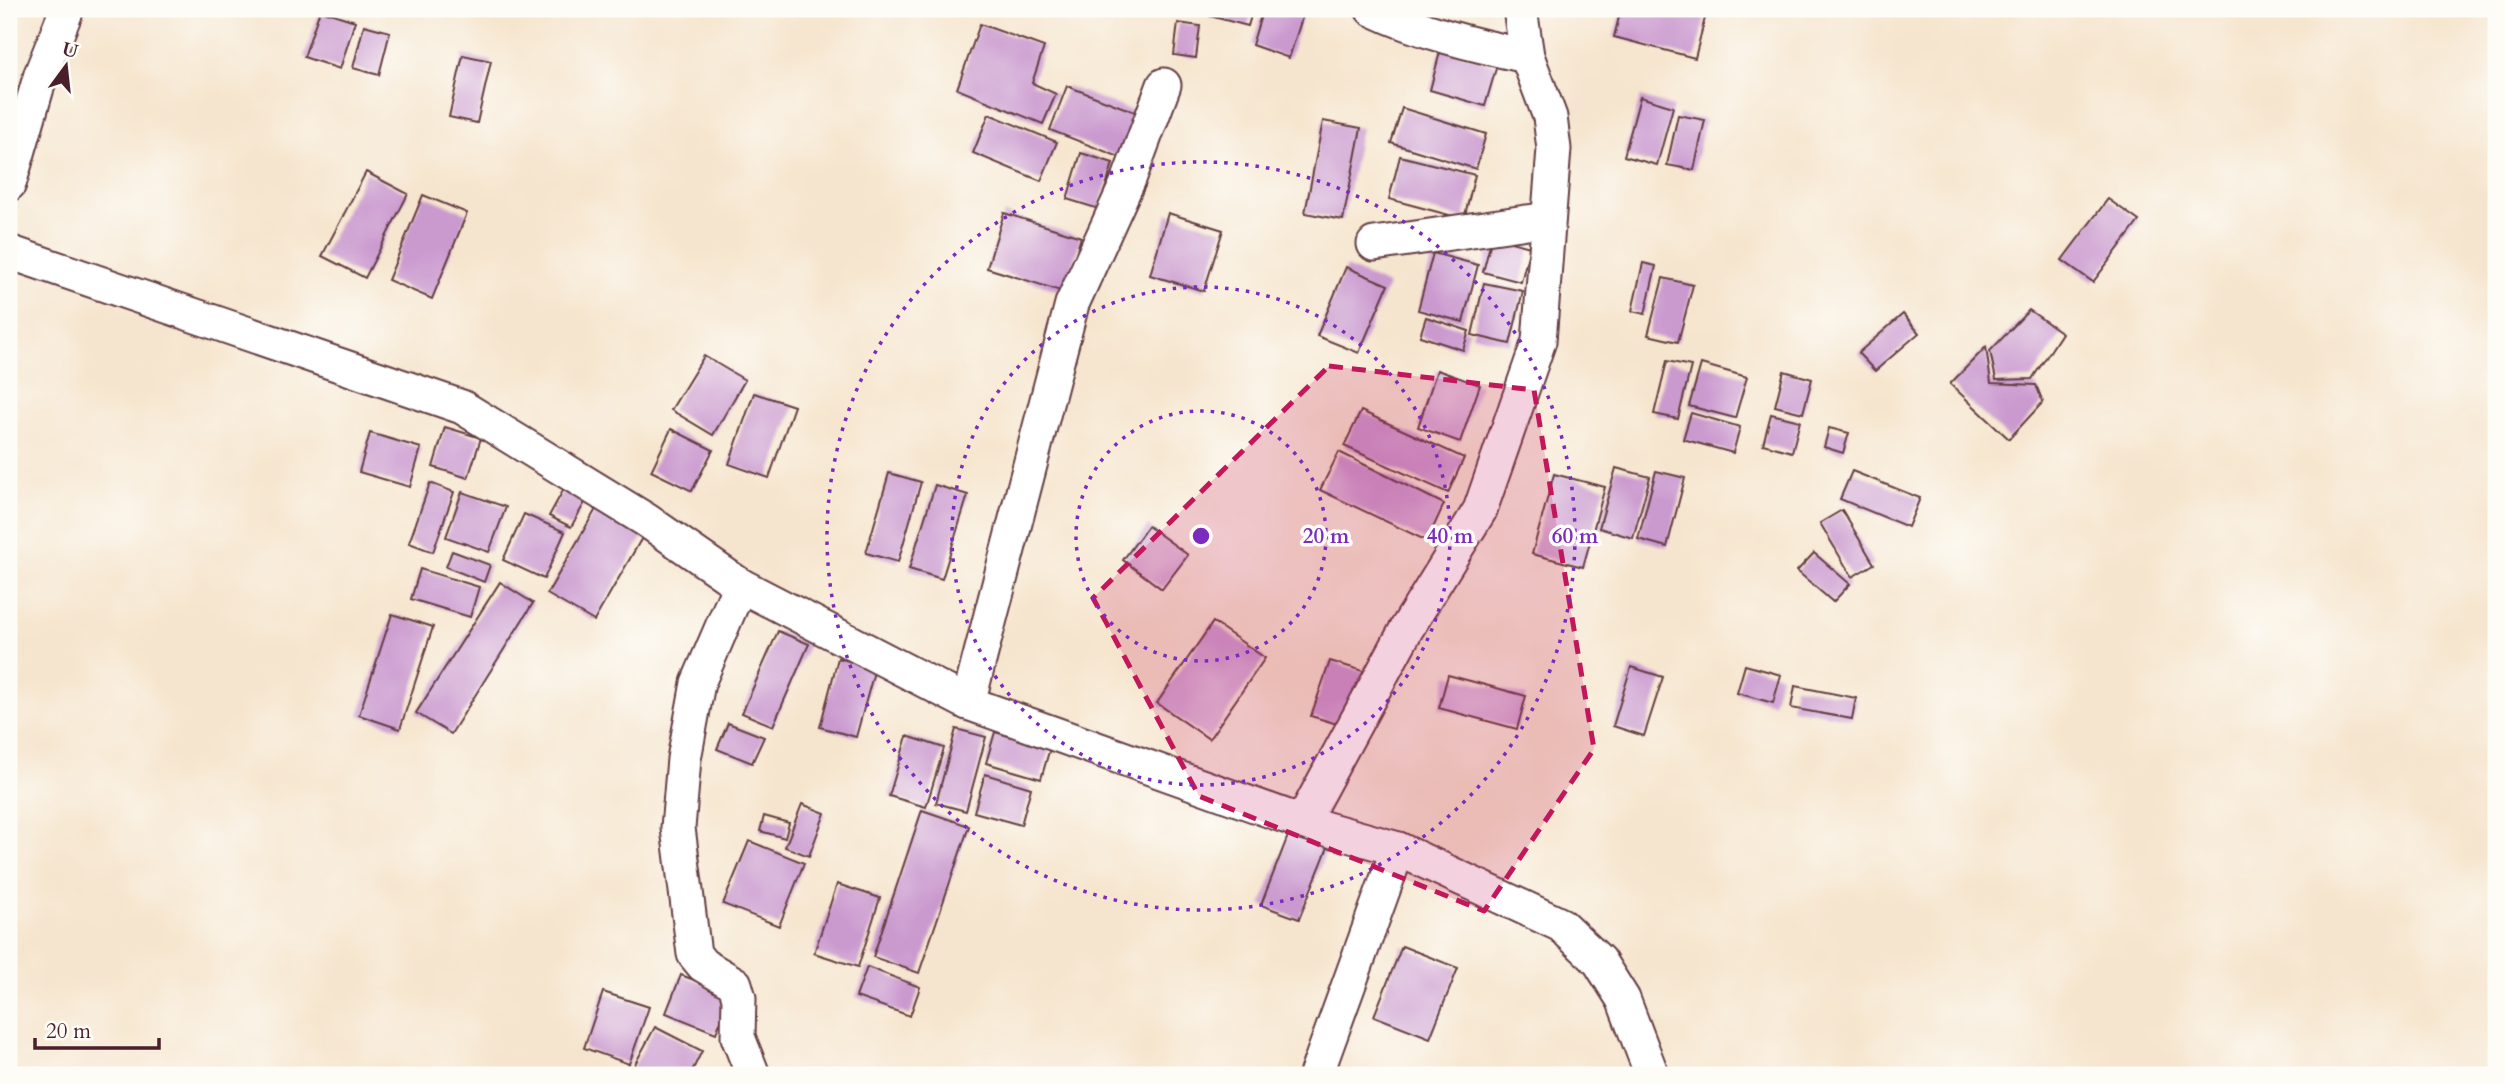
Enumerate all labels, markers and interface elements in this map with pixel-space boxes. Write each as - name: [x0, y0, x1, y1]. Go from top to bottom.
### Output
- north arrow: [32, 32, 102, 102]
- text: U: [59, 36, 81, 65]
- text: 20 m: [1303, 522, 1350, 551]
- text: 40 m: [1427, 522, 1474, 551]
- text: 60 m: [1552, 522, 1599, 551]
- centre of rings: [1189, 524, 1213, 548]
- scale bar: [35, 1007, 159, 1051]
- text: 20 m: [46, 1017, 91, 1046]

